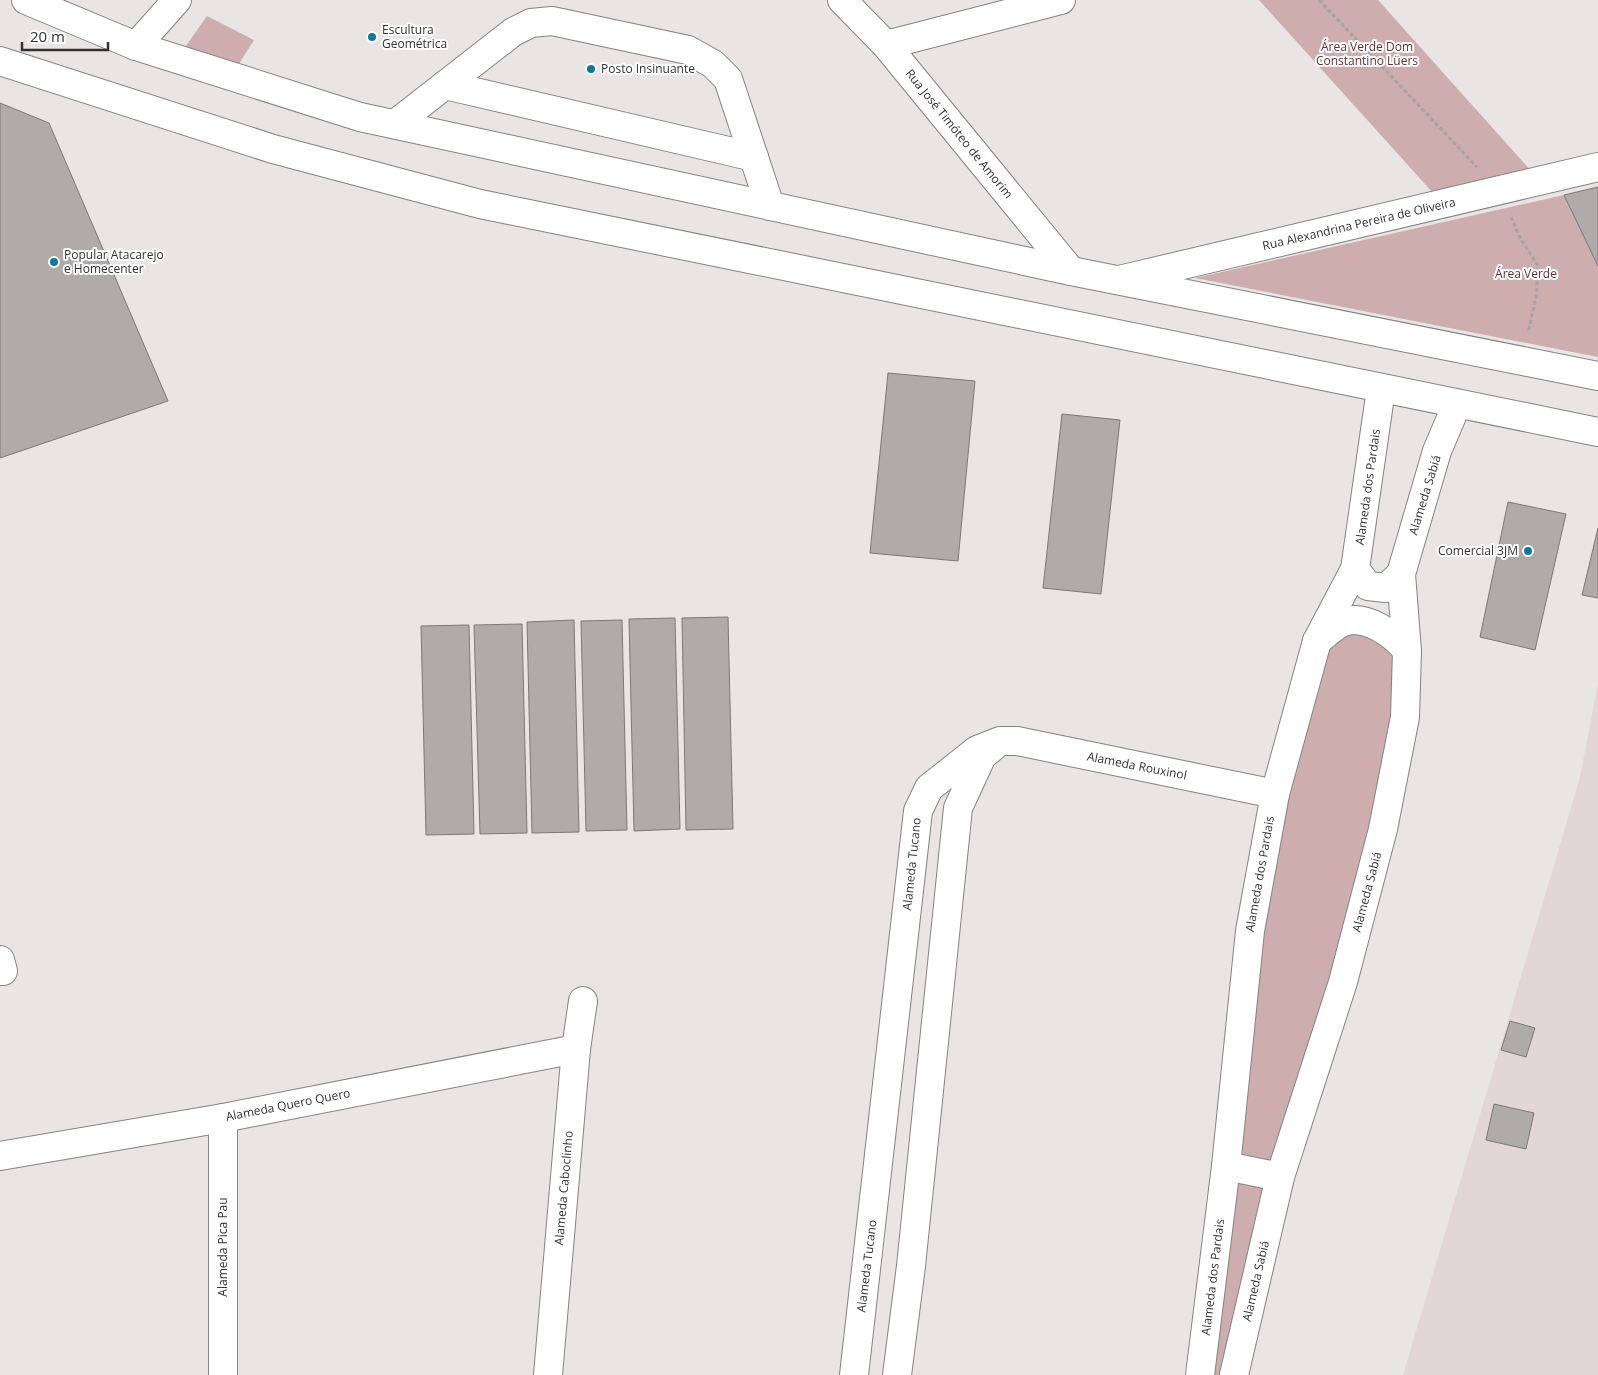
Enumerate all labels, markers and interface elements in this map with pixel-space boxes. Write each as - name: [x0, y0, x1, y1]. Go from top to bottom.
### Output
- scale bar: [22, 20, 109, 52]
- place label: Escultura Geométrica: [382, 21, 447, 52]
- text: 20 m: [30, 26, 65, 46]
- marker: Escultura Geométrica: [366, 31, 378, 43]
- park label: Área Verde Dom Constantino Lüers: [1316, 38, 1418, 69]
- place label: Posto Insinuante: [601, 60, 695, 77]
- marker: Posto Insinuante: [585, 63, 597, 75]
- street label: Rua José Timóteo de Amorim: [902, 65, 1017, 202]
- street label: Rua Alexandrina Pereira de Oliveira: [1261, 193, 1457, 254]
- place label: Popular Atacarejo e Homecenter: [64, 246, 164, 277]
- marker: Popular Atacarejo e Homecenter: [48, 256, 60, 268]
- park label: Área Verde: [1495, 265, 1557, 282]
- street label: Alameda dos Pardais: [1351, 427, 1384, 546]
- street label: Alameda Sabiá: [1404, 453, 1445, 537]
- place label: Comercial 3JM: [1438, 542, 1518, 559]
- marker: Comercial 3JM: [1522, 545, 1534, 557]
- street label: Alameda Rouxinol: [1086, 748, 1188, 784]
- street label: Alameda dos Pardais: [1241, 814, 1278, 933]
- street label: Alameda Tucano: [898, 817, 925, 911]
- street label: Alameda Sabiá: [1348, 850, 1385, 934]
- street label: Alameda Quero Quero: [224, 1084, 352, 1125]
- street label: Alameda Caboclinho: [550, 1130, 577, 1246]
- street label: Alameda Pica Pau: [214, 1197, 231, 1297]
- street label: Alameda dos Pardais: [1197, 1217, 1228, 1336]
- street label: Alameda Tucano: [852, 1219, 881, 1313]
- street label: Alameda Sabiá: [1238, 1239, 1273, 1323]

